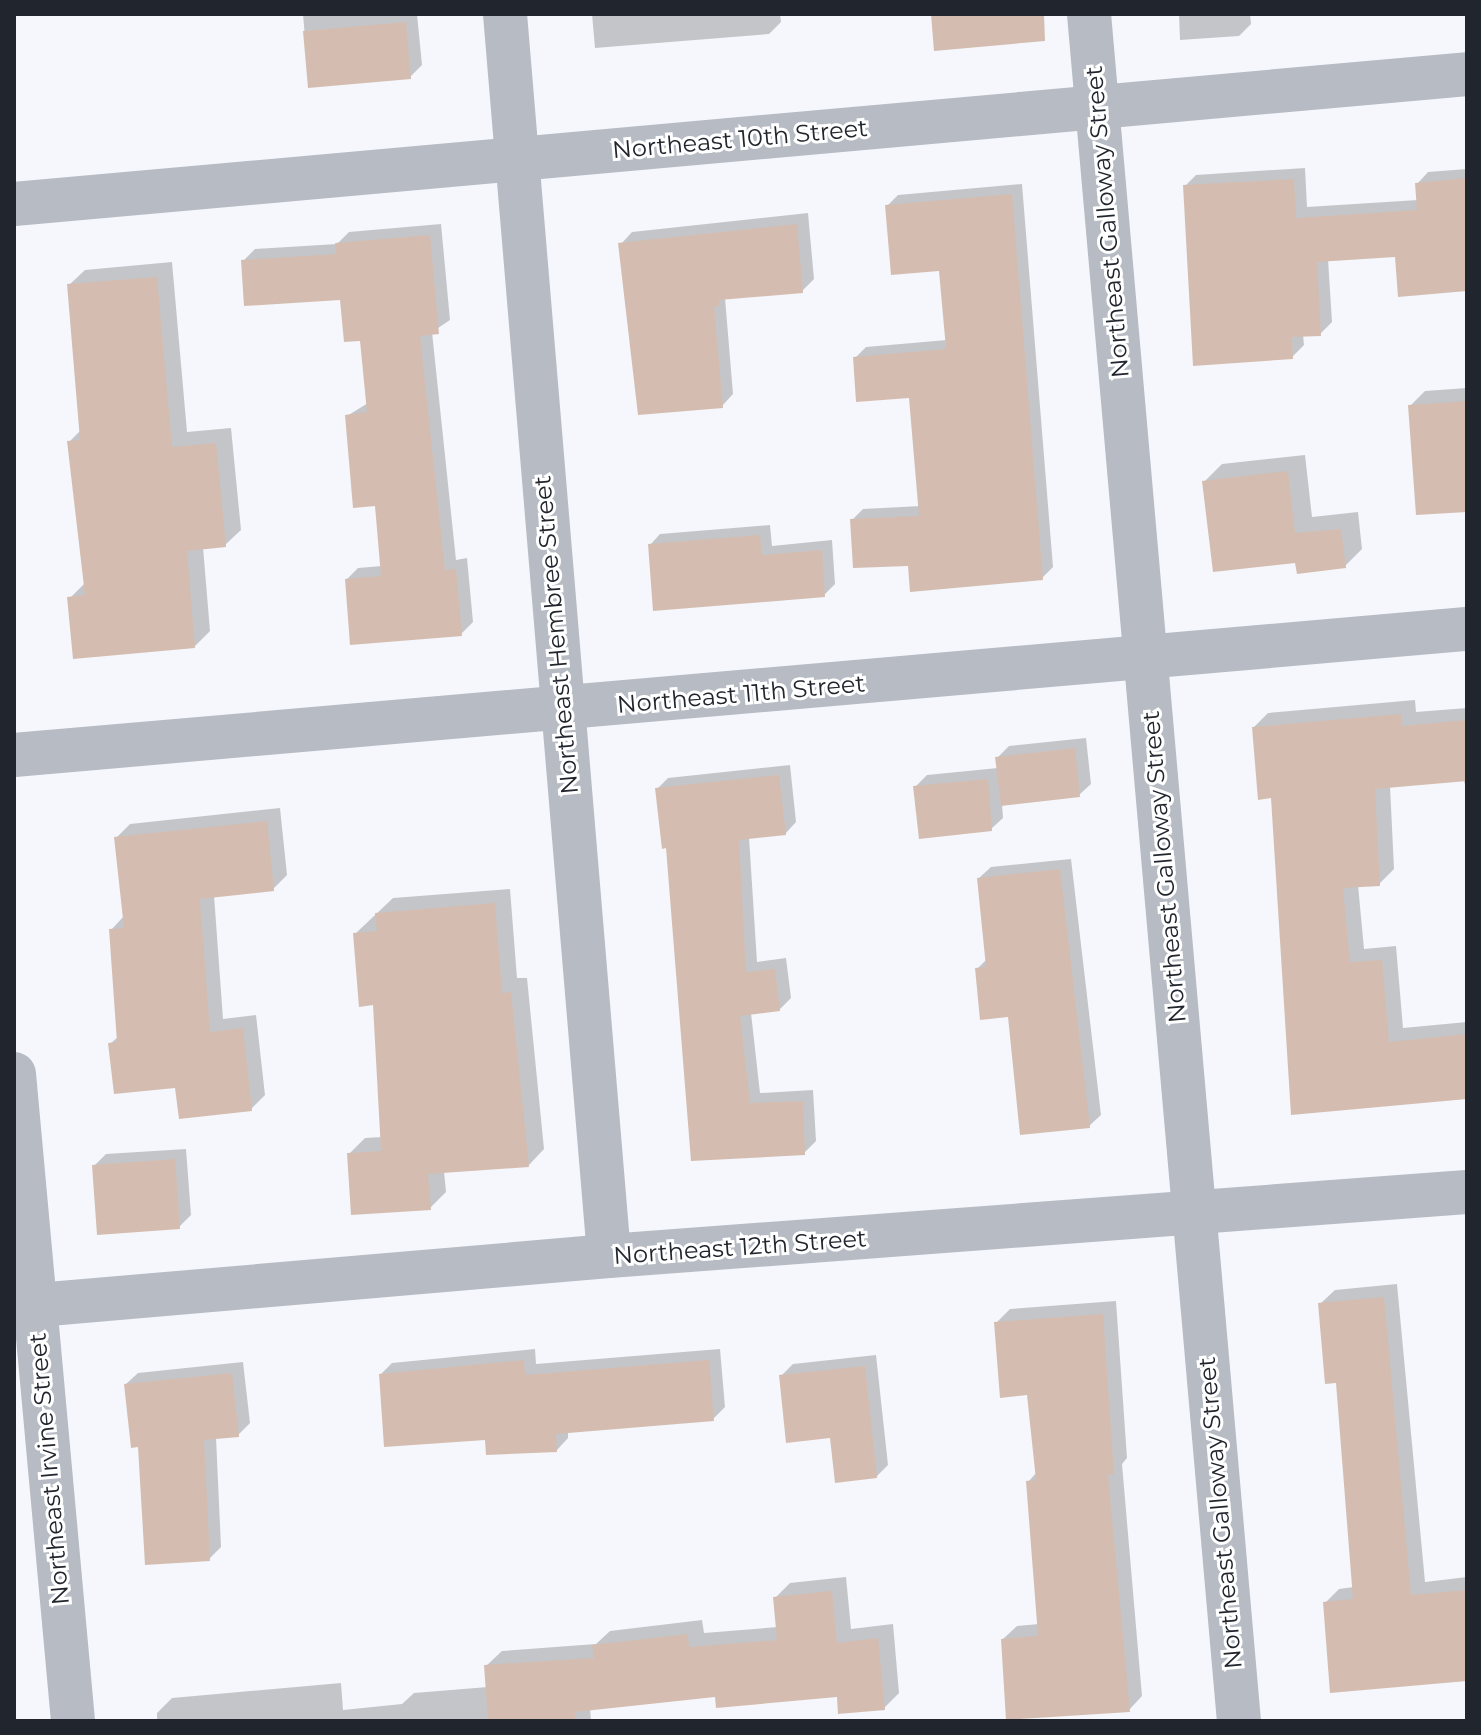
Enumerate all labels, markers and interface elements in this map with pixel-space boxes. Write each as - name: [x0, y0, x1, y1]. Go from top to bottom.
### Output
- street label: Northeast Galloway Street: [1079, 65, 1135, 379]
- street label: Northeast 10th Street: [611, 113, 869, 165]
- street label: Northeast Hembree Street: [528, 475, 584, 795]
- street label: Northeast 11th Street: [616, 669, 866, 719]
- street label: Northeast Galloway Street: [1136, 710, 1192, 1024]
- street label: Northeast 12th Street: [612, 1224, 868, 1270]
- street label: Northeast Irvine Street: [23, 1332, 75, 1606]
- street label: Northeast Galloway Street: [1192, 1356, 1248, 1670]

